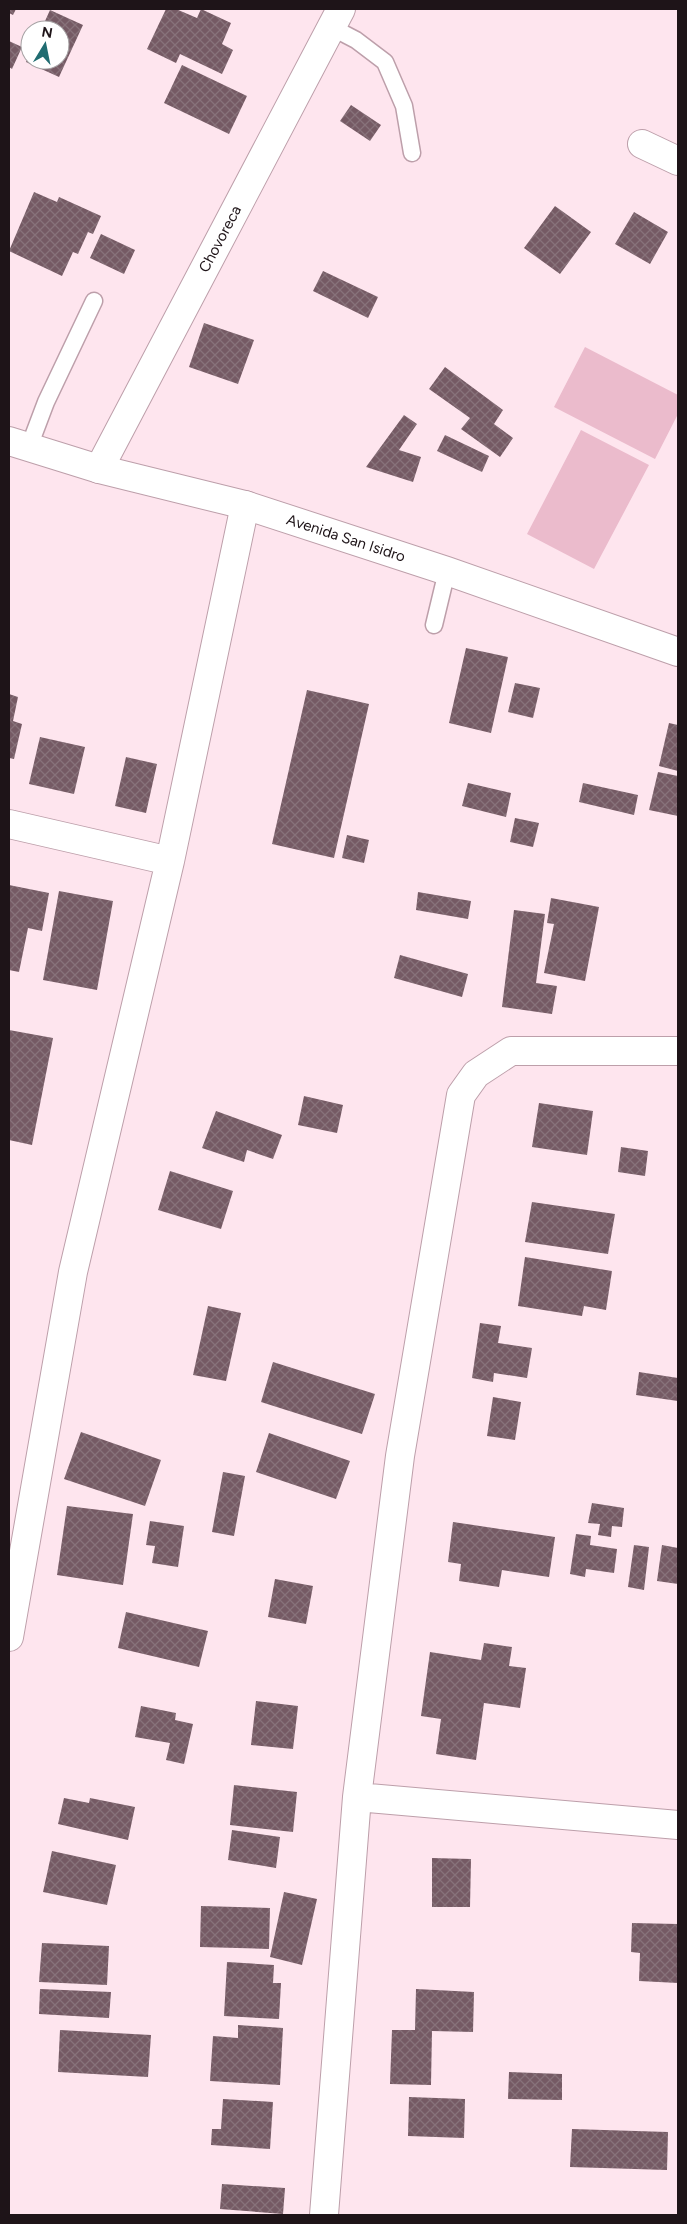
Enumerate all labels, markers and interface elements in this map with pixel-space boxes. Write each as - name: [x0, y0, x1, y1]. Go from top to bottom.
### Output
- north arrow: [20, 20, 70, 70]
- text: N: [40, 23, 54, 42]
- street label: Chovoreca: [195, 203, 245, 275]
- street label: Avenida San Isidro: [284, 510, 408, 566]

